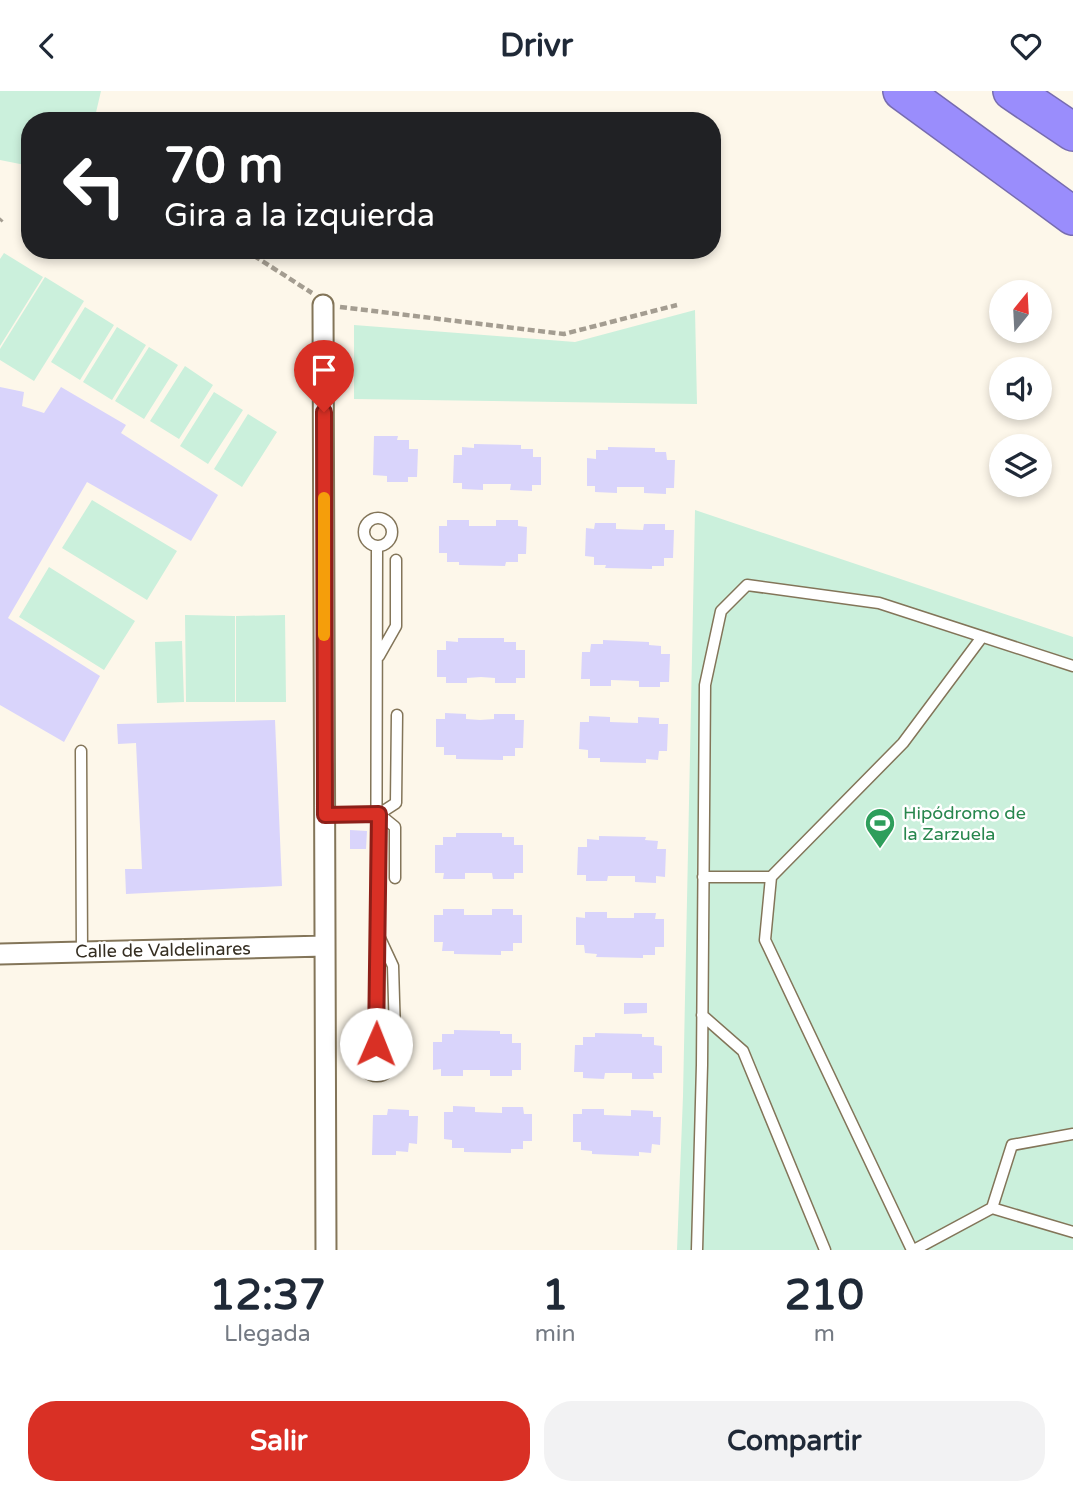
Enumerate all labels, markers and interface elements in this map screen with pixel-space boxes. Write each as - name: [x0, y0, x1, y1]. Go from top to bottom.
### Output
- icon: back: [28, 27, 66, 65]
- text: Drivr: [500, 27, 573, 65]
- icon: heart: [1007, 27, 1045, 65]
- text: 70 m: [164, 137, 283, 196]
- icon: left: [49, 140, 140, 231]
- text: Gira a la izquierda: [164, 197, 435, 235]
- north arrow: [989, 280, 1052, 343]
- map controls: [989, 280, 1052, 497]
- pin: [294, 340, 354, 412]
- icon: arrive: [305, 351, 343, 389]
- button: sound: [989, 357, 1052, 420]
- button: layers: [989, 434, 1052, 497]
- place label: Hipódromo de la Zarzuela: [903, 802, 1026, 845]
- sports icon: Hipódromo de la Zarzuela: [863, 806, 897, 850]
- street label: Calle de Valdelinares: [75, 937, 251, 963]
- position arrow: [339, 1007, 413, 1081]
- text: 12:37: [209, 1270, 326, 1321]
- text: 1: [542, 1270, 568, 1321]
- text: 210: [785, 1270, 864, 1321]
- text: Llegada: [224, 1320, 311, 1348]
- text: min: [535, 1320, 576, 1348]
- text: m: [814, 1320, 835, 1348]
- button: Salir: [28, 1401, 530, 1481]
- button: Compartir: [544, 1401, 1045, 1481]

